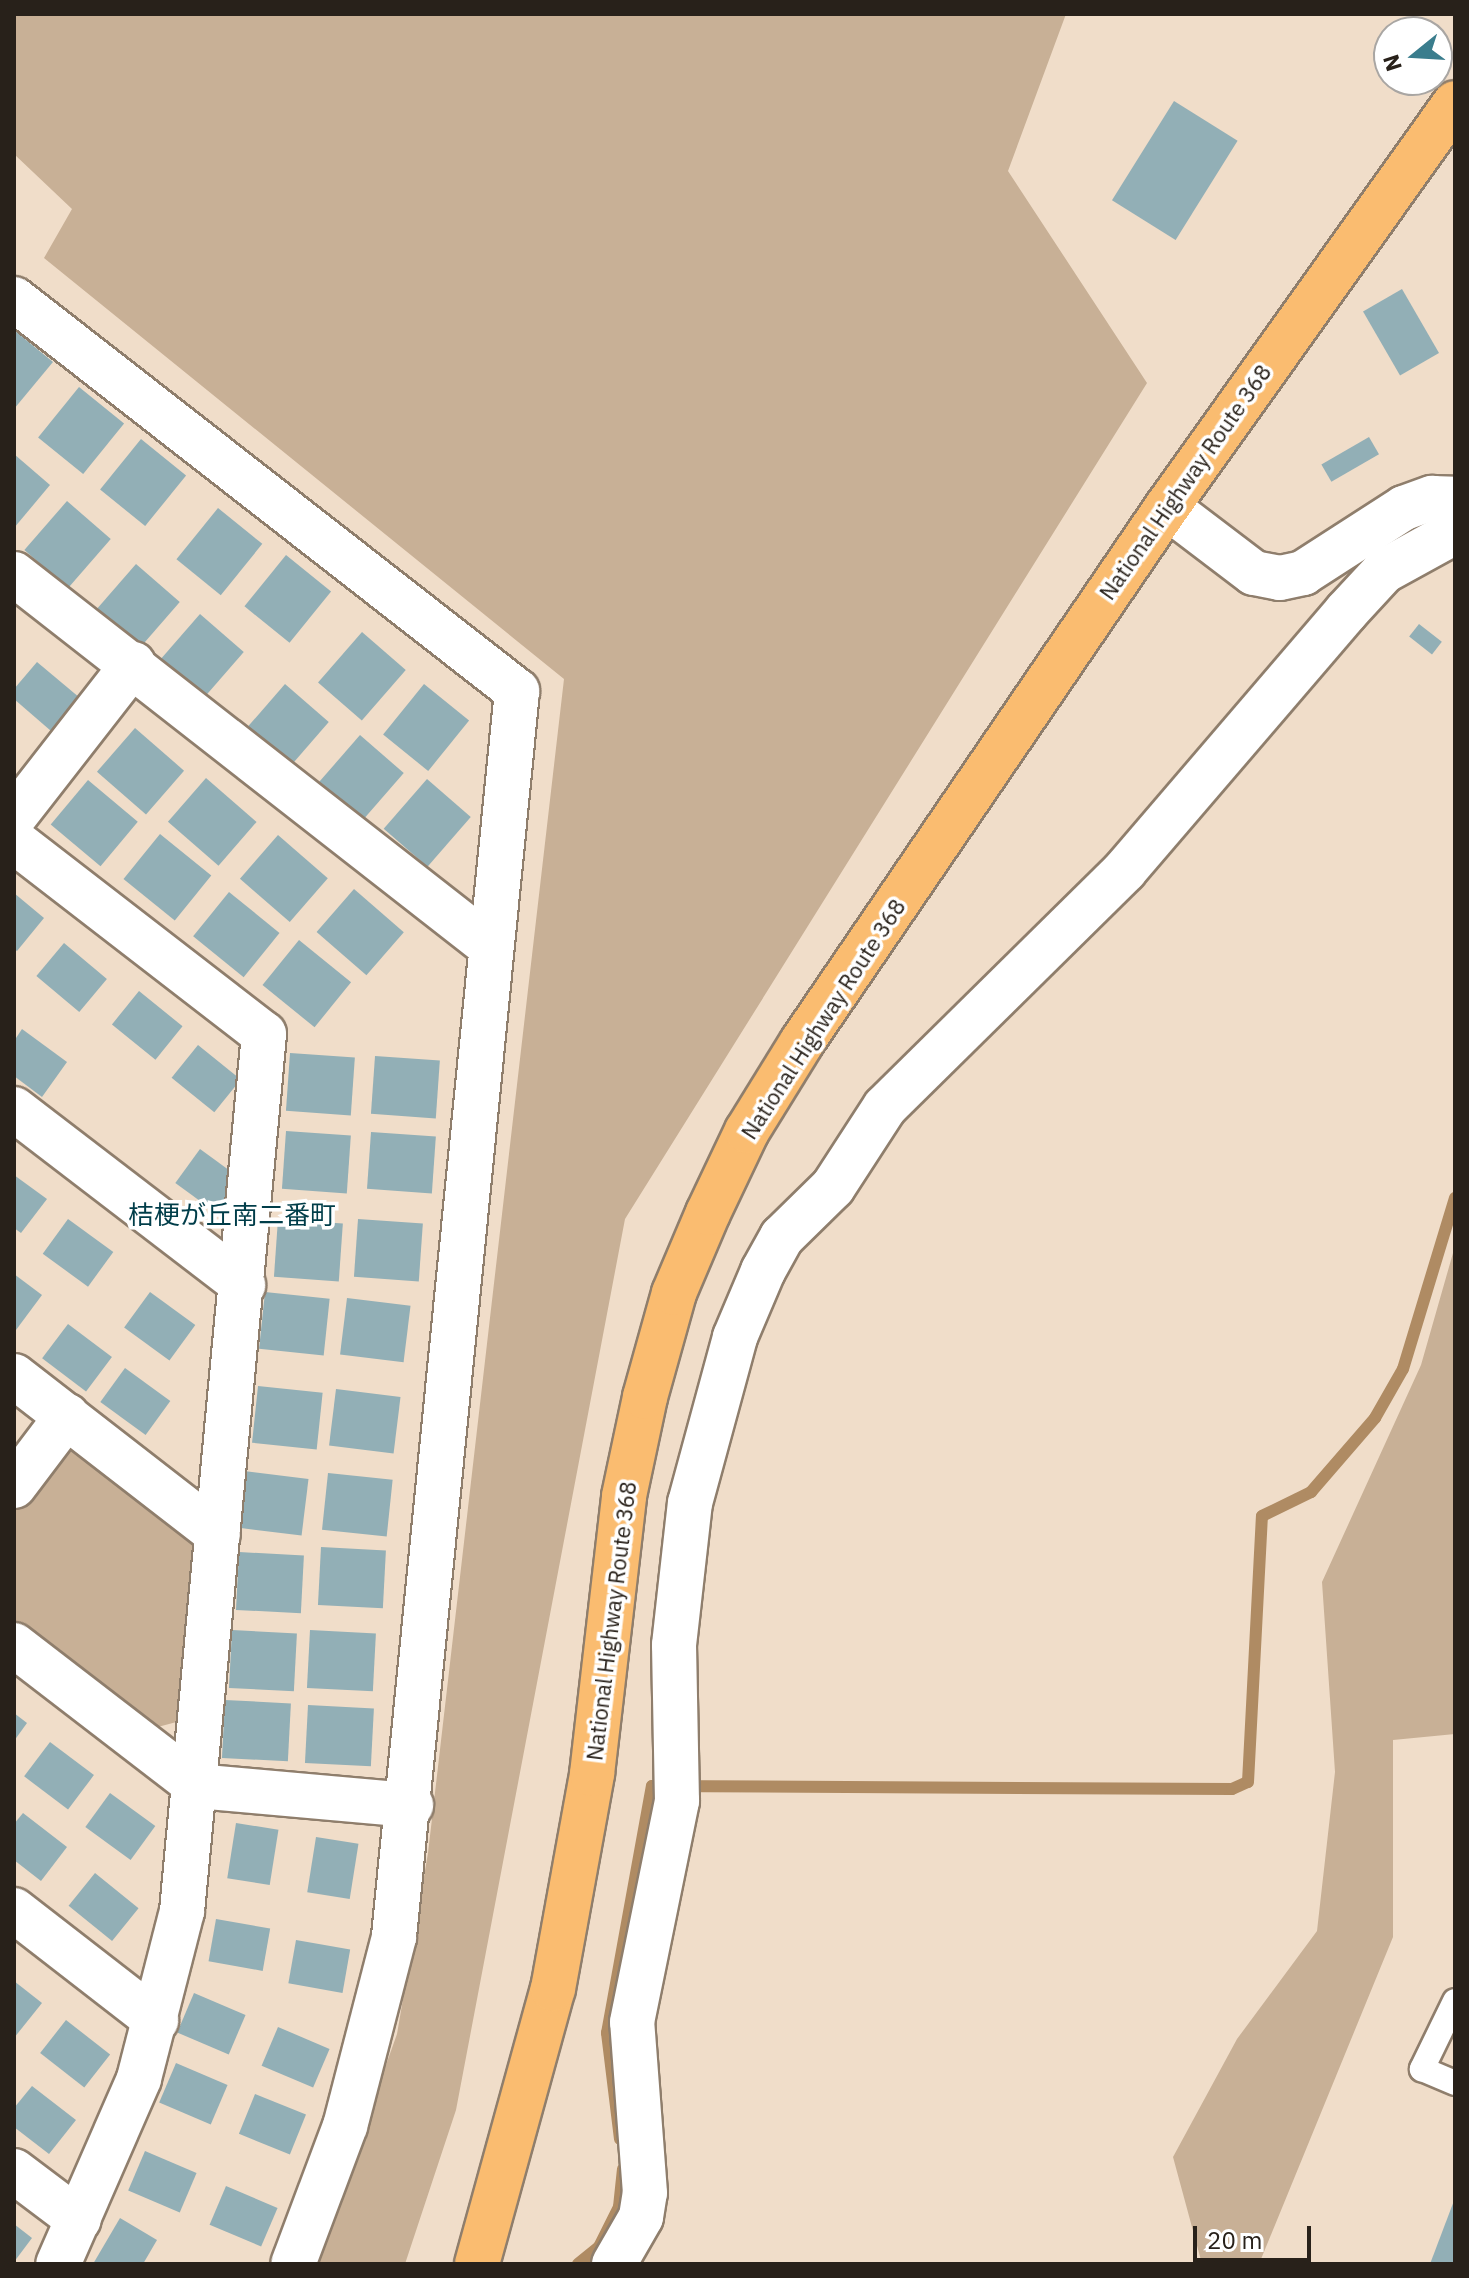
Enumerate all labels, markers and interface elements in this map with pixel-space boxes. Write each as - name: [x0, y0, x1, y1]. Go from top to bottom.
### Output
- north arrow: [1373, 16, 1453, 96]
- text: N: [1375, 51, 1408, 75]
- street label: National Highway Route 368: [1094, 359, 1276, 605]
- street label: National Highway Route 368: [735, 894, 911, 1144]
- district label: 桔梗が丘南二番町: [128, 1199, 336, 1231]
- street label: National Highway Route 368: [581, 1480, 641, 1762]
- scale bar: [1197, 2210, 1315, 2260]
- text: 20 m: [1207, 2224, 1262, 2256]

